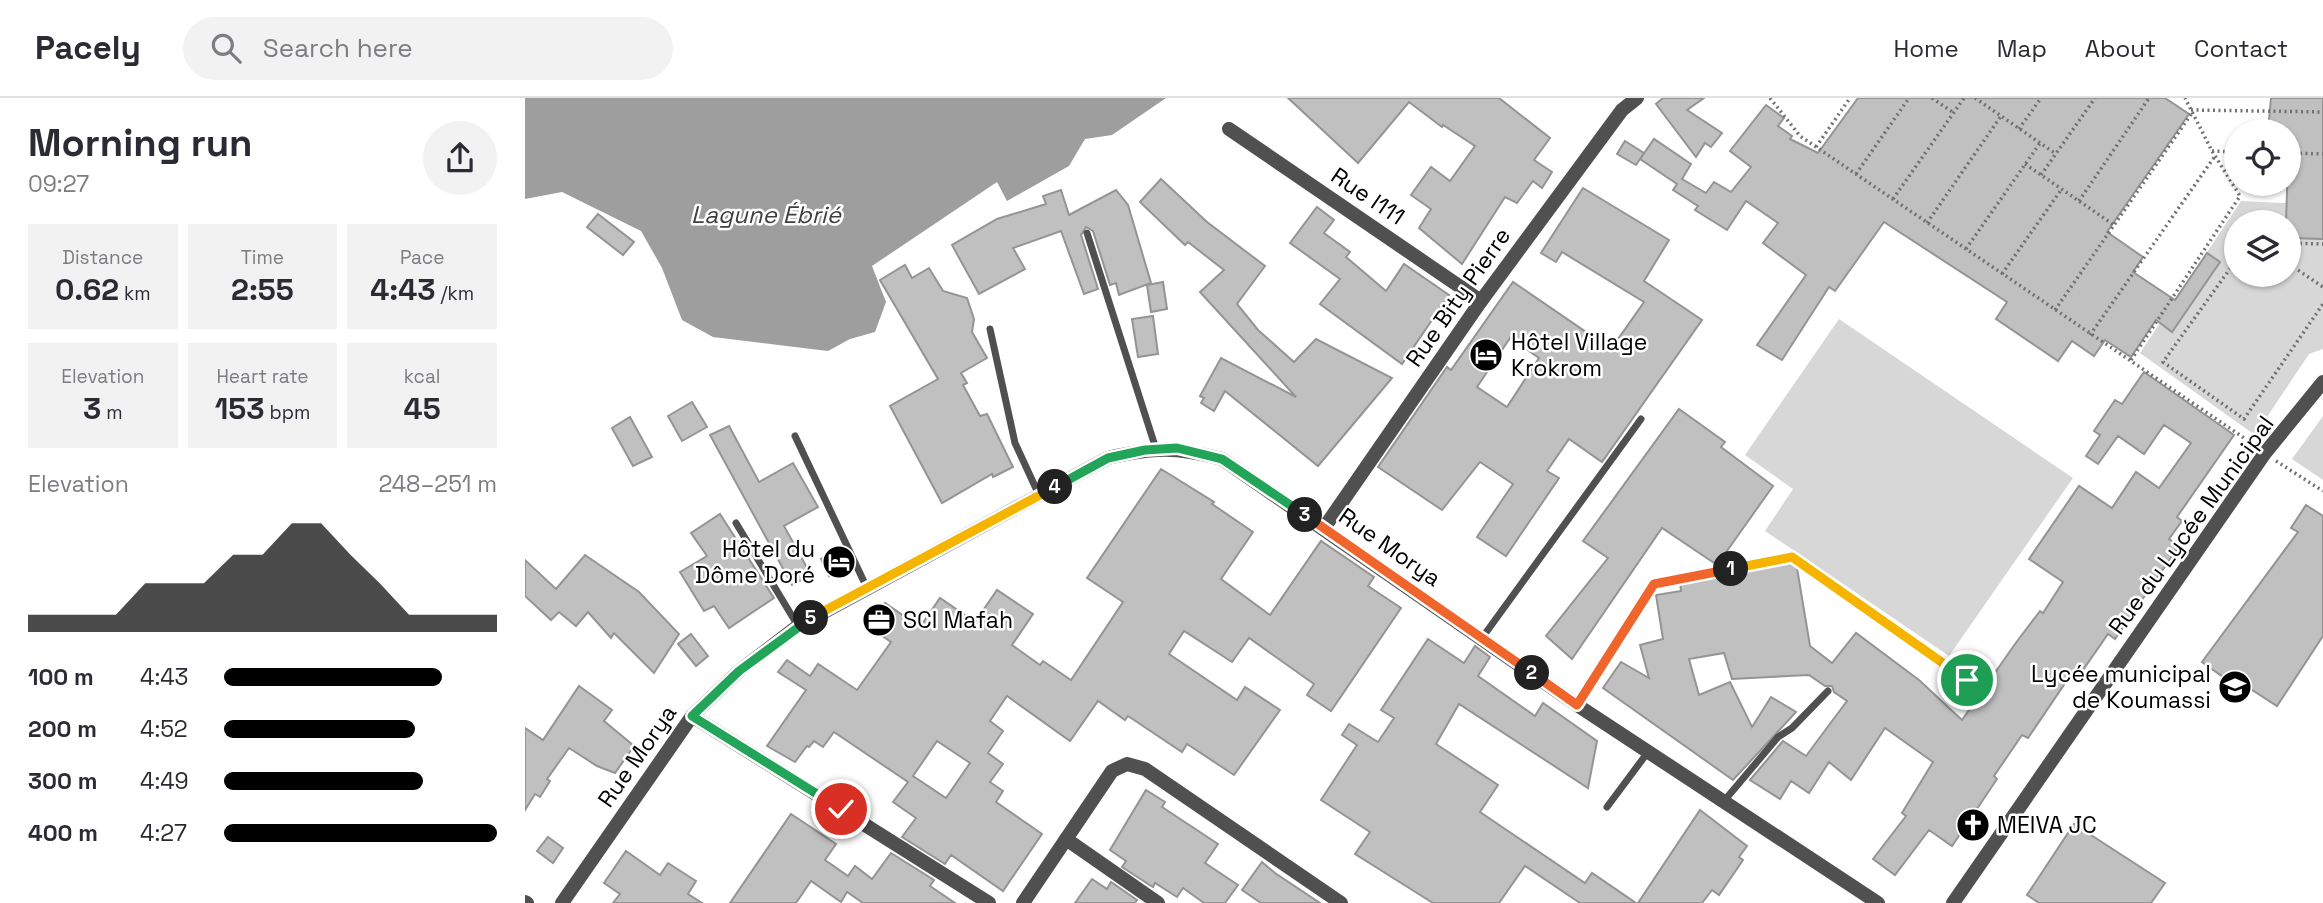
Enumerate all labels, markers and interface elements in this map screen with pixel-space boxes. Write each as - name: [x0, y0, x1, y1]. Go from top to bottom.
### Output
- search box: [183, 17, 673, 80]
- text: Pacely: [35, 27, 141, 69]
- icon: search: [207, 29, 245, 67]
- text: Search here: [263, 31, 413, 65]
- text: Home: [1893, 33, 1959, 64]
- text: Map: [1997, 33, 2047, 64]
- text: About: [2085, 33, 2156, 64]
- text: Contact: [2194, 33, 2288, 64]
- text: Morning run: [28, 119, 253, 167]
- map controls: [2224, 119, 2301, 287]
- button: locate: [2224, 119, 2301, 196]
- button: share: [423, 121, 497, 195]
- street label: Rue I111: [1325, 160, 1411, 232]
- text: 09:27: [28, 169, 89, 199]
- water label: Lagune Ébrié: [691, 199, 842, 230]
- button: layers: [2224, 210, 2301, 287]
- street label: Rue Bity Pierre: [1399, 222, 1517, 372]
- text: Distance: [62, 245, 143, 270]
- text: Time: [241, 245, 284, 270]
- text: Pace: [400, 245, 444, 270]
- text: 0.62: [55, 270, 119, 309]
- text: 2:55: [231, 270, 294, 309]
- text: 4:43: [370, 270, 436, 309]
- text: km: [119, 281, 151, 306]
- text: /km: [436, 281, 474, 306]
- place label: Hôtel Village Krokrom: [1511, 327, 1647, 383]
- hotel icon: Hôtel Village Krokrom: [1467, 336, 1505, 374]
- text: Elevation: [61, 364, 144, 389]
- text: Heart rate: [216, 364, 309, 389]
- text: kcal: [404, 364, 441, 389]
- text: 3: [83, 389, 101, 428]
- text: 153: [215, 389, 265, 428]
- text: 45: [404, 389, 441, 428]
- text: m: [101, 400, 123, 425]
- text: bpm: [265, 400, 310, 425]
- street label: Rue du Lycée Municipal: [2102, 410, 2280, 640]
- text: Elevation: [28, 469, 129, 499]
- text: 248–251 m: [379, 469, 497, 499]
- pin: 4: [1037, 470, 1073, 504]
- text: 4: [1048, 474, 1061, 499]
- pin: 3: [1287, 498, 1323, 532]
- street label: Rue Morya: [1333, 501, 1447, 593]
- text: 3: [1299, 502, 1310, 527]
- place label: Hôtel du Dôme Doré: [695, 534, 815, 590]
- hotel icon: Hôtel du Dôme Doré: [820, 543, 858, 581]
- pin: 1: [1713, 552, 1749, 587]
- text: 1: [1726, 556, 1735, 581]
- pin: 5: [793, 601, 829, 636]
- office icon: SCI Mafah: [860, 601, 898, 639]
- text: 5: [805, 605, 816, 630]
- place label: SCI Mafah: [903, 605, 1013, 635]
- pin: [1937, 650, 1997, 710]
- pin: 2: [1515, 656, 1549, 690]
- place label: Lycée municipal de Koumassi: [2031, 659, 2211, 715]
- text: 2: [1526, 660, 1537, 685]
- icon: arrive: [1948, 661, 1986, 699]
- text: 100 m: [28, 662, 94, 692]
- text: 4:43: [140, 662, 188, 692]
- school or university icon: Lycée municipal de Koumassi: [2216, 668, 2254, 706]
- street label: Rue Morya: [591, 699, 683, 813]
- text: 200 m: [28, 714, 97, 744]
- text: 4:52: [140, 714, 188, 744]
- text: 300 m: [28, 766, 97, 796]
- text: 4:49: [140, 766, 189, 796]
- pin: [811, 779, 871, 839]
- icon: check: [822, 790, 860, 828]
- church icon: MEIVA JC: [1954, 806, 1992, 844]
- place label: MEIVA JC: [1997, 810, 2097, 840]
- text: 400 m: [28, 818, 98, 848]
- text: 4:27: [140, 818, 187, 848]

